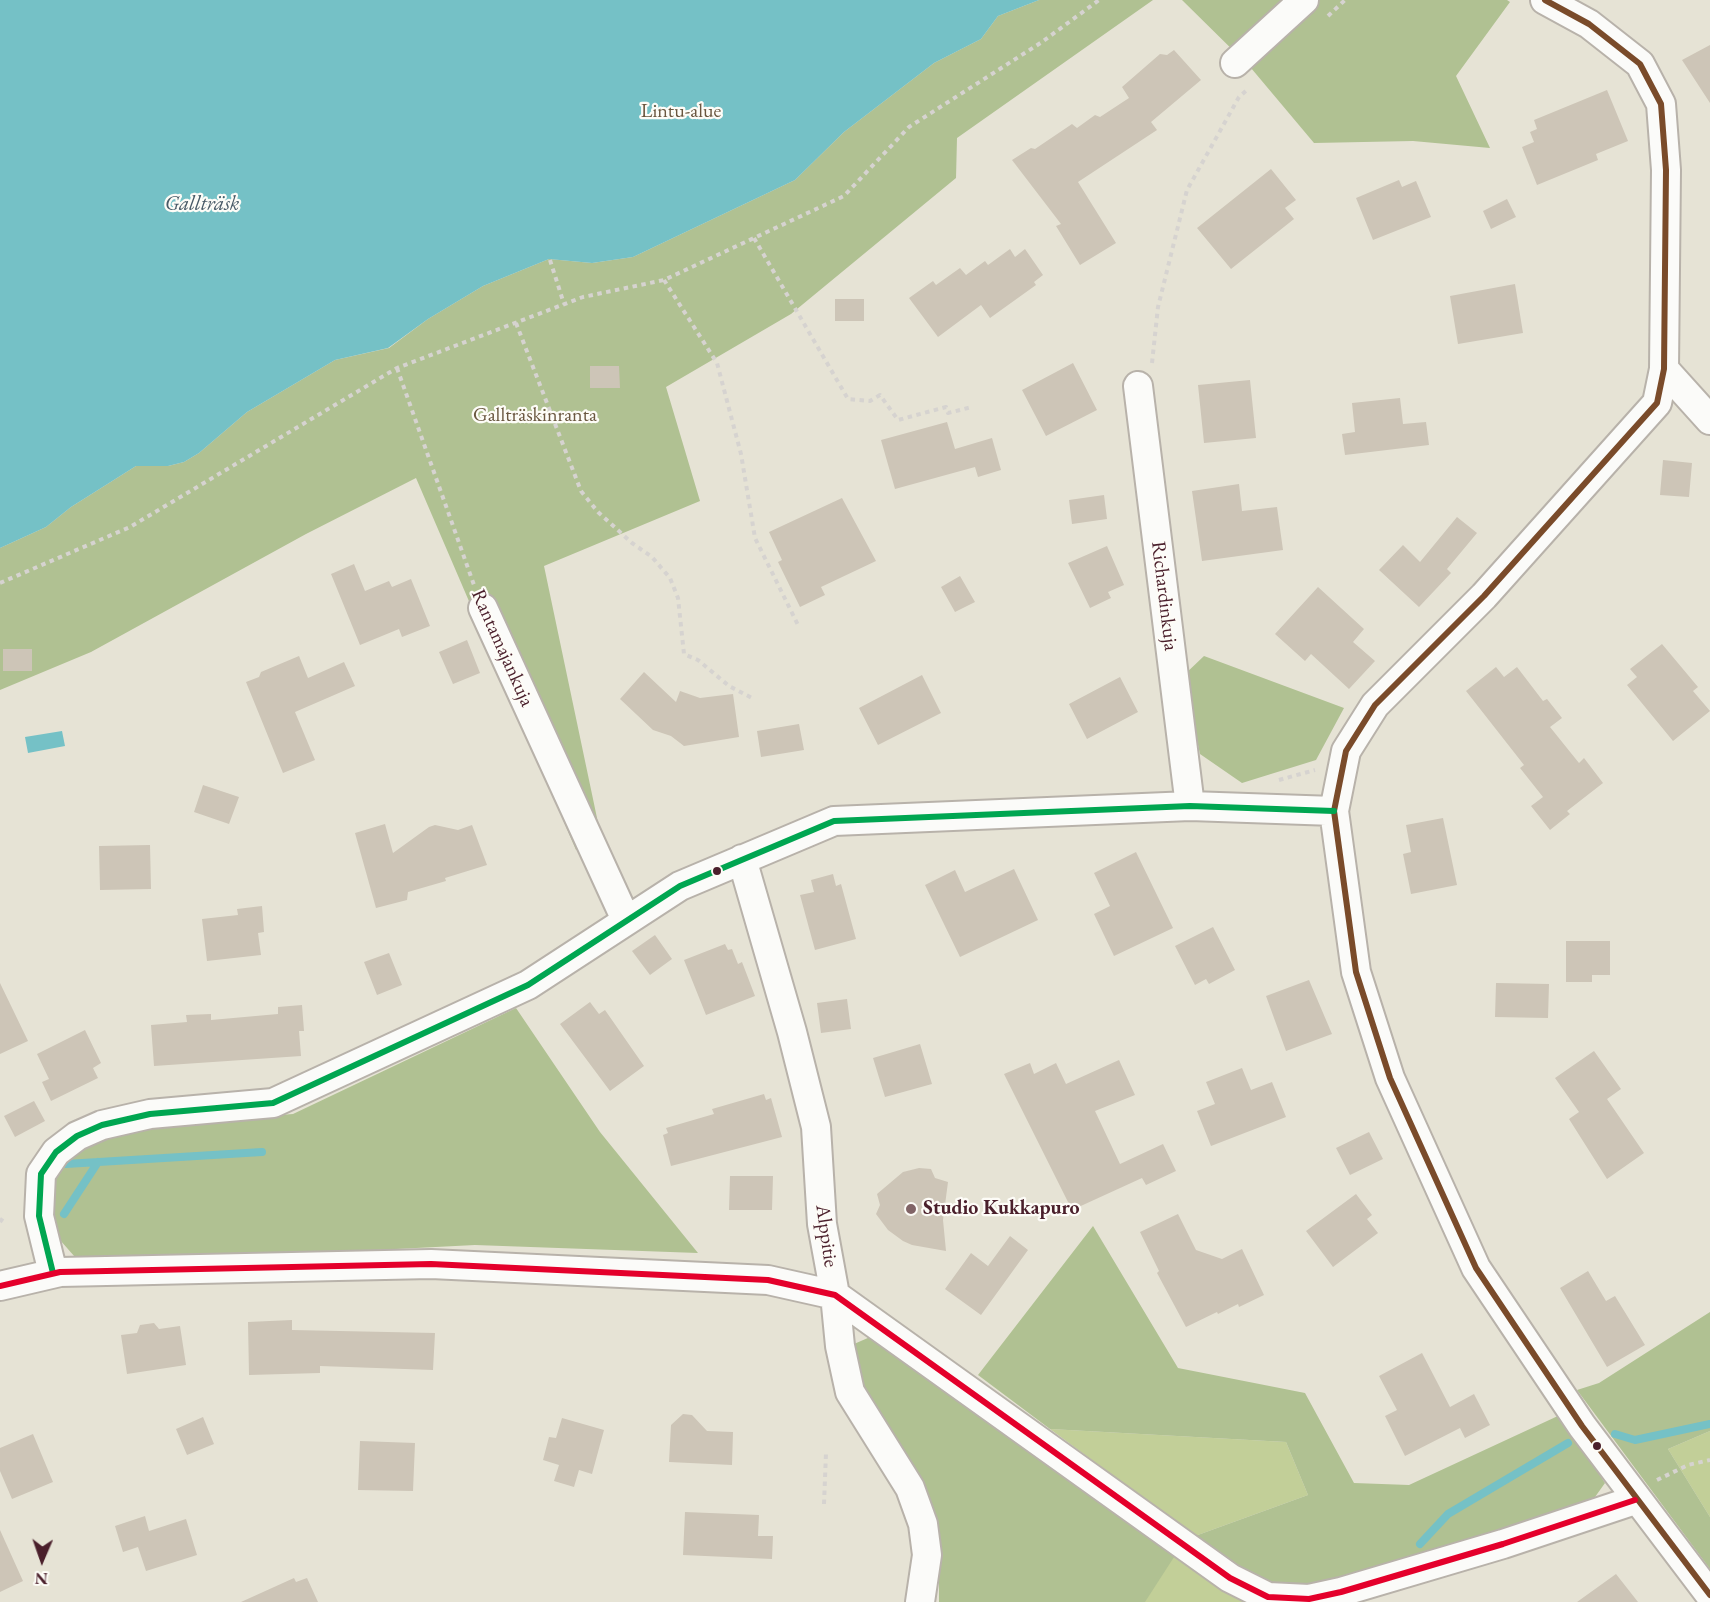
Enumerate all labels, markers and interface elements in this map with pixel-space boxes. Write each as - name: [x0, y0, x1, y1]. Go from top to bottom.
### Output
- park label: Lintu-alue: [641, 100, 721, 124]
- water label: Gallträsk: [165, 191, 239, 217]
- park label: Gallträskinranta: [473, 404, 597, 428]
- street label: Richardinkuja: [1145, 540, 1183, 652]
- street label: Rantamajankuja: [465, 586, 539, 710]
- unlabelled marker: [711, 865, 723, 877]
- place label: Studio Kukkapuro: [923, 1197, 1080, 1221]
- marker: Studio Kukkapuro: [904, 1202, 918, 1216]
- street label: Alppitie: [810, 1203, 842, 1269]
- unlabelled marker: [1591, 1440, 1603, 1452]
- north arrow: [12, 1530, 72, 1590]
- text: N: [35, 1568, 48, 1589]

